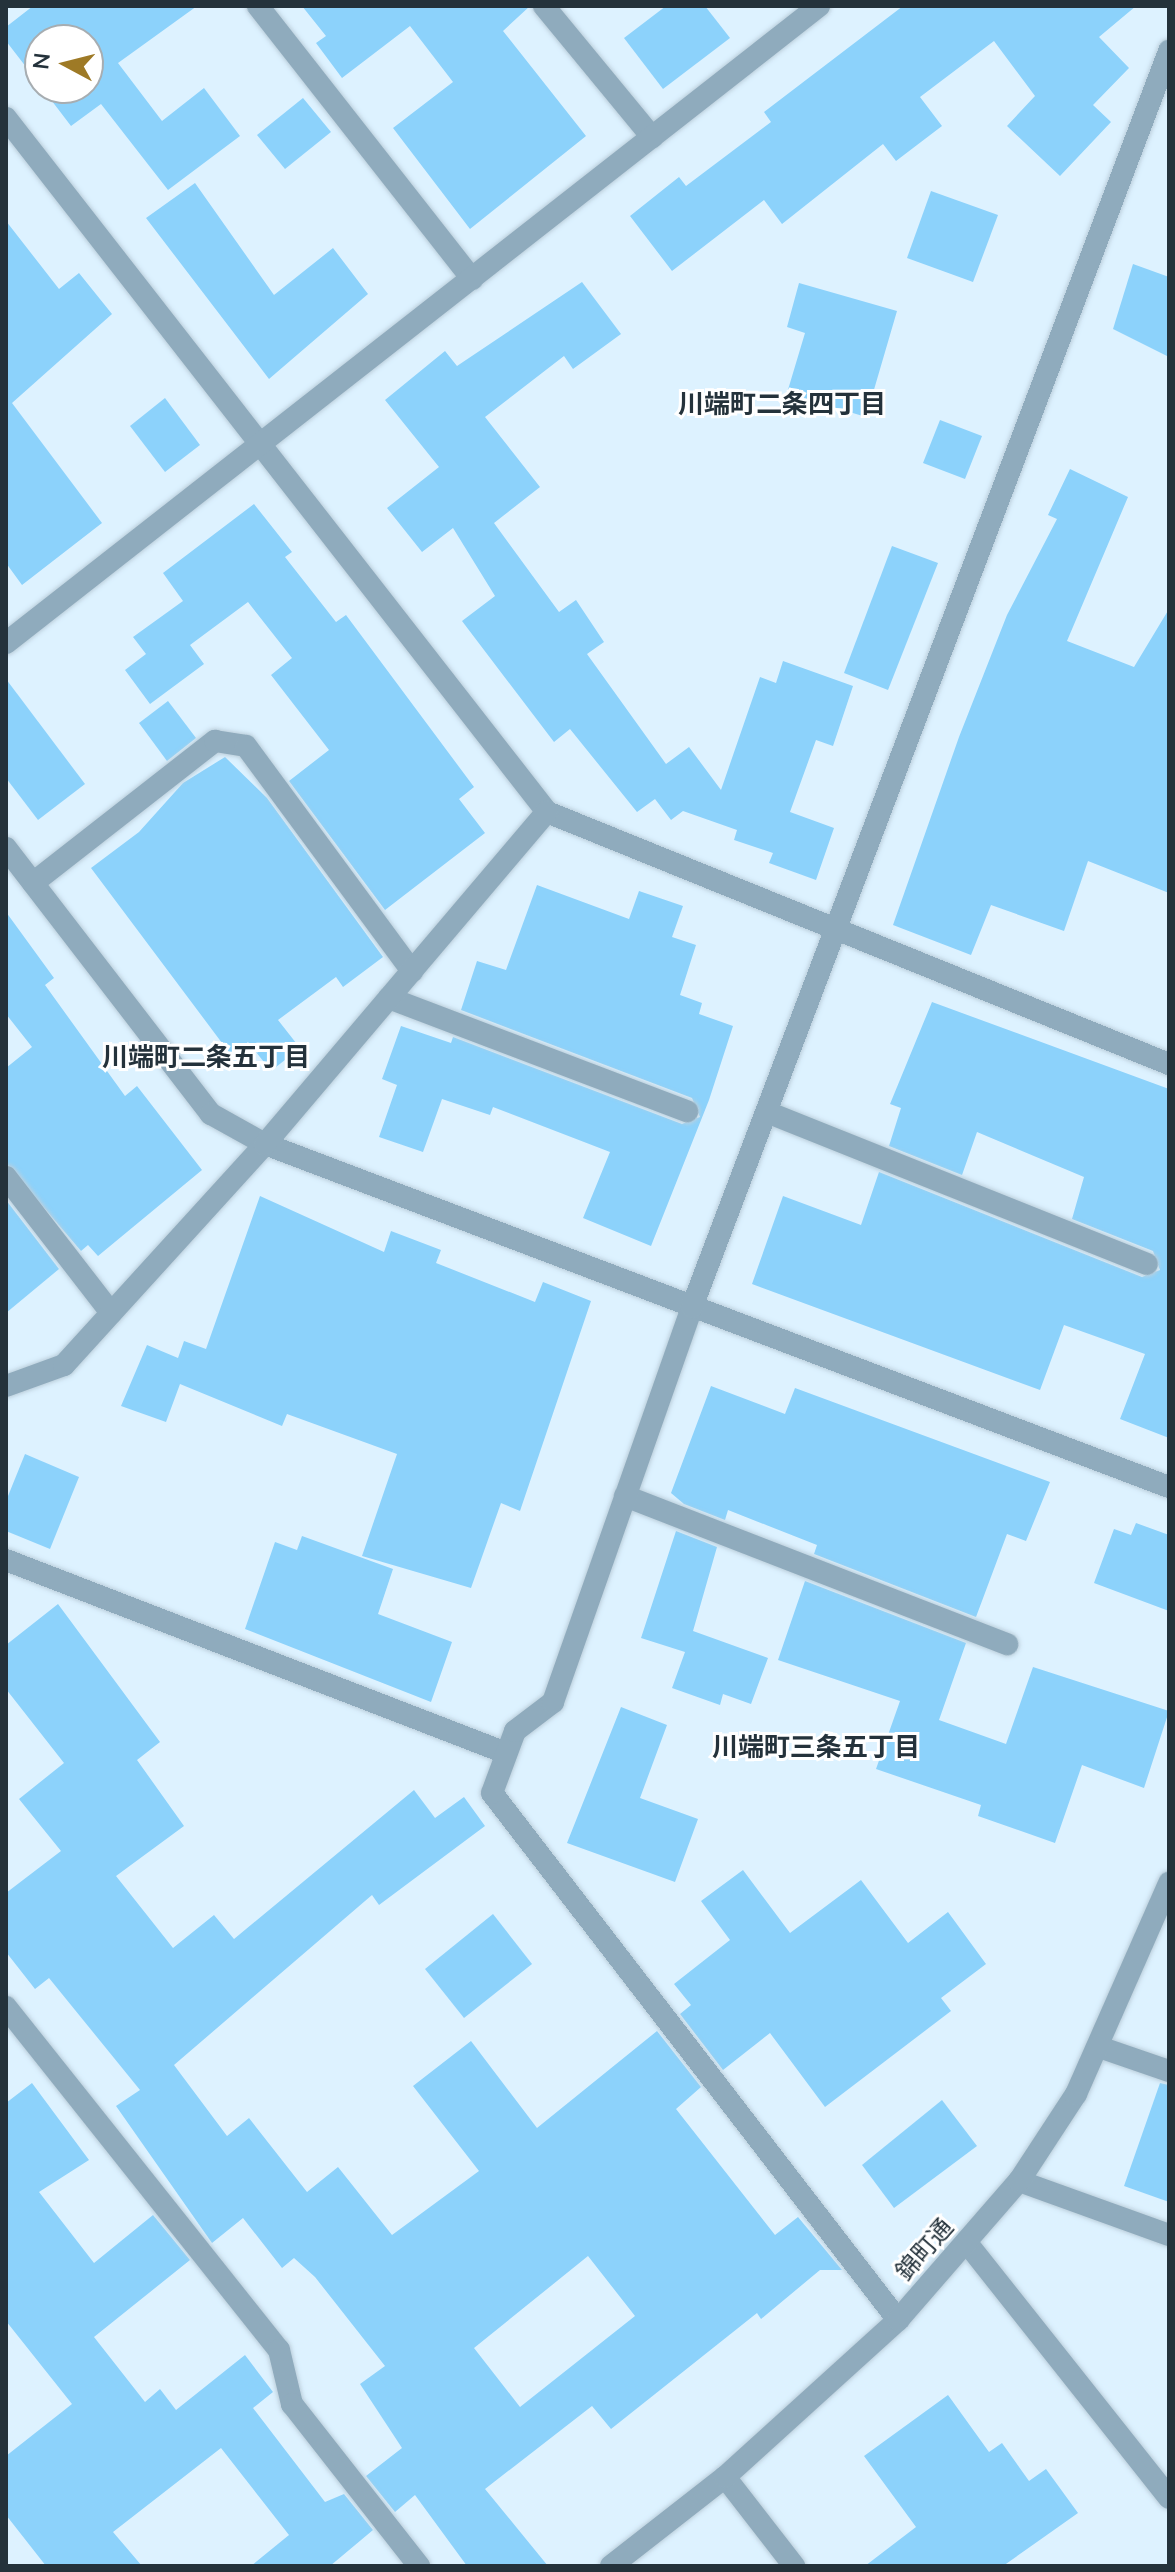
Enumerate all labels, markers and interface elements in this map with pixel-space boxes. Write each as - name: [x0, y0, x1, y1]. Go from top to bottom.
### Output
- north arrow: [24, 24, 104, 104]
- text: N: [26, 51, 58, 71]
- district label: 川端町二条四丁目: [678, 389, 886, 421]
- district label: 川端町二条五丁目: [102, 1042, 310, 1074]
- district label: 川端町三条五丁目: [712, 1732, 920, 1764]
- street label: 錦町通: [891, 2213, 959, 2287]

